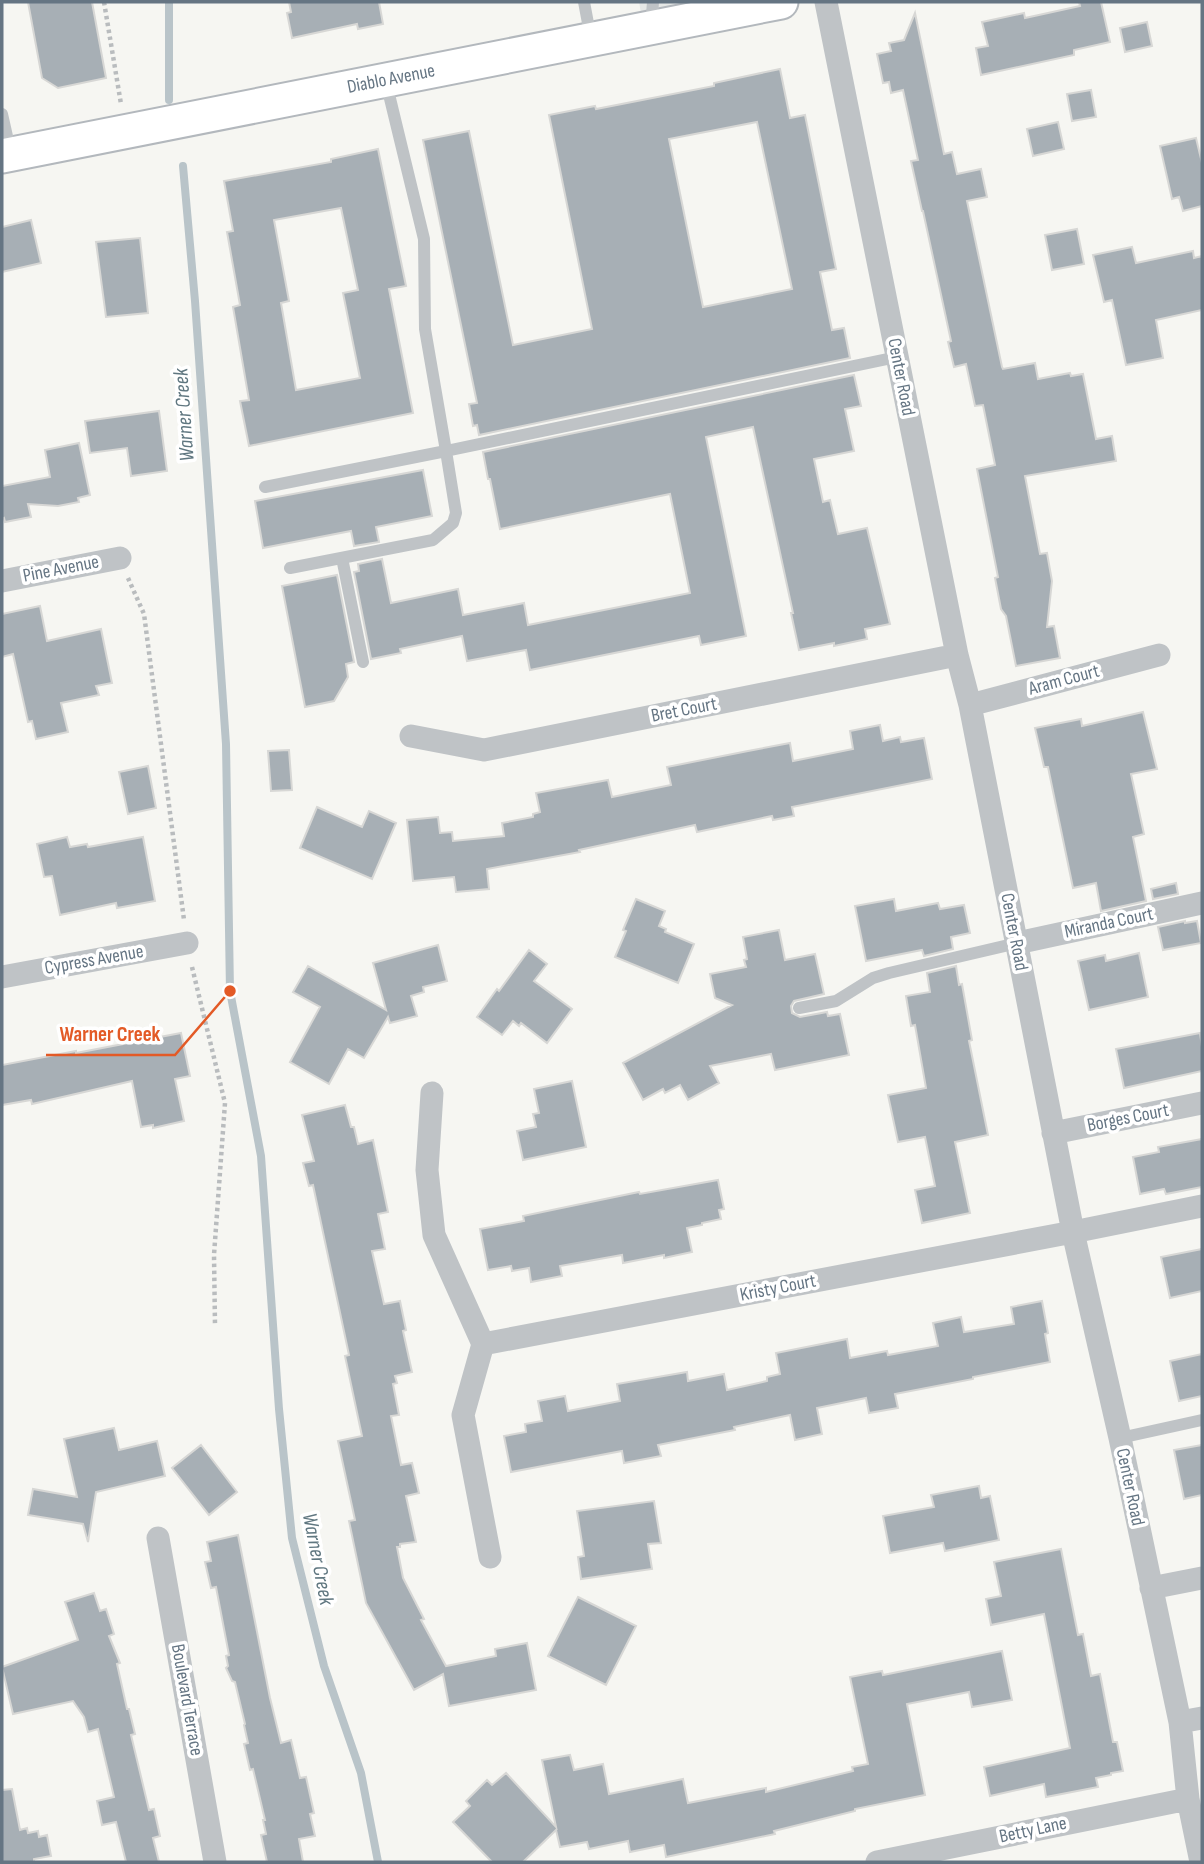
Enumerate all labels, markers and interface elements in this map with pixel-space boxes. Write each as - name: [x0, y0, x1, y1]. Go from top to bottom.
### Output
- street label: Diablo Avenue: [345, 59, 437, 99]
- street label: Center Road: [882, 336, 920, 418]
- water label: Warner Creek: [168, 366, 200, 462]
- street label: Pine Avenue: [21, 550, 101, 588]
- street label: Aram Court: [1025, 659, 1102, 701]
- street label: Bret Court: [649, 692, 719, 728]
- street label: Center Road: [995, 891, 1033, 973]
- street label: Miranda Court: [1063, 902, 1156, 944]
- street label: Cypress Avenue: [43, 940, 145, 980]
- callout: Warner Creek: [46, 1013, 175, 1055]
- text: Warner Creek: [60, 1022, 161, 1047]
- street label: Borges Court: [1085, 1099, 1171, 1137]
- street label: Kristy Court: [738, 1269, 818, 1307]
- street label: Center Road: [1111, 1446, 1149, 1528]
- water label: Warner Creek: [297, 1511, 339, 1608]
- street label: Boulevard Terrace: [166, 1642, 208, 1758]
- street label: Betty Lane: [997, 1812, 1069, 1848]

